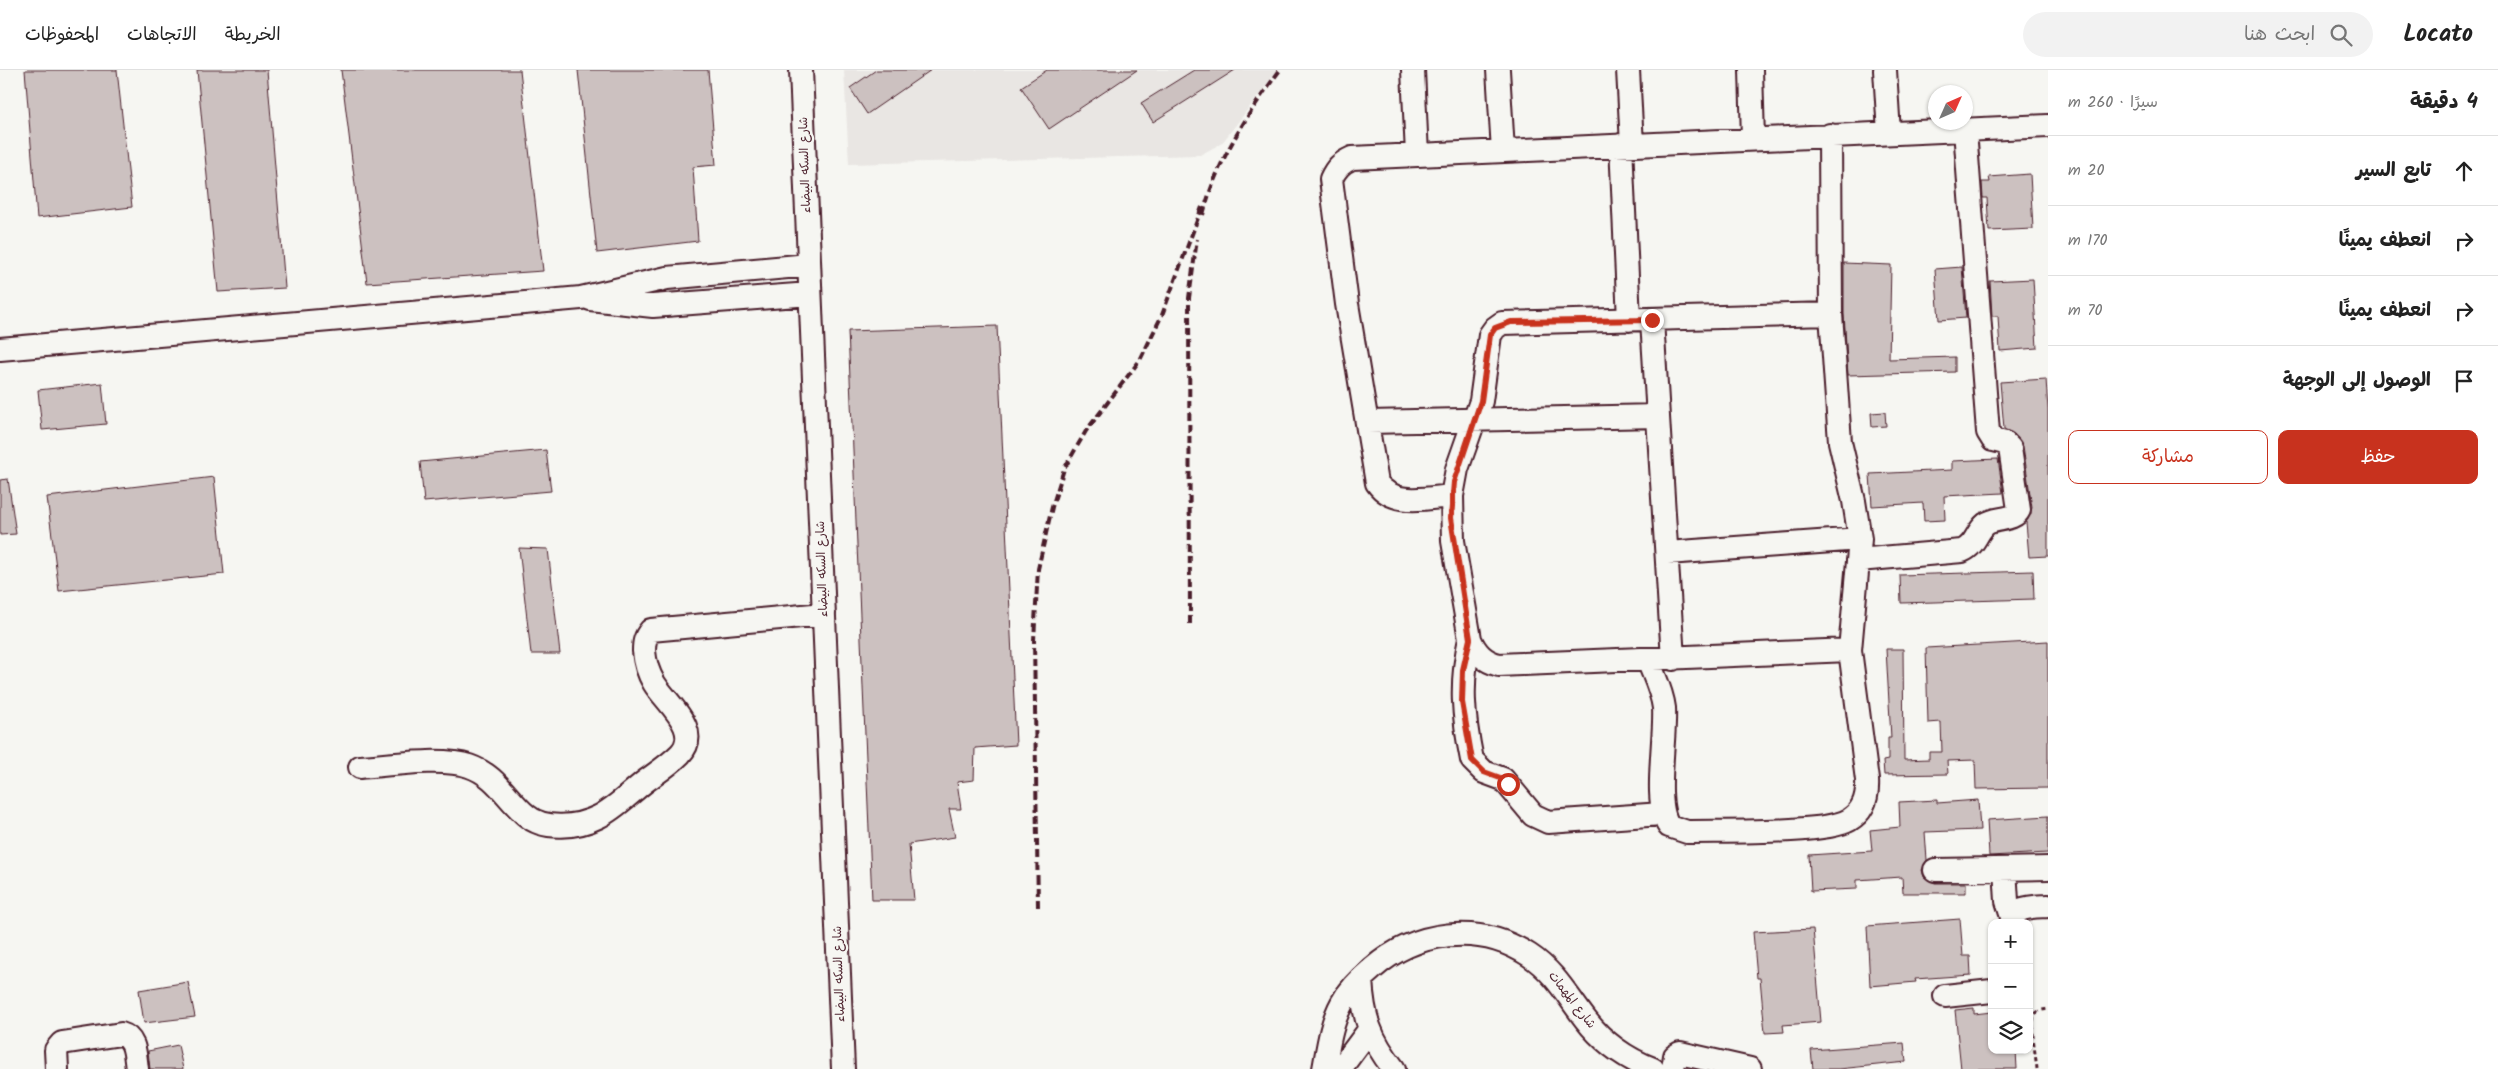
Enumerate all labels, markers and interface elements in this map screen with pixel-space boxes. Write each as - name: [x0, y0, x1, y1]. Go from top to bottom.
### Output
- search box: [2023, 12, 2373, 57]
- text: Locato: [2403, 15, 2473, 54]
- text: ابحث هنا: [2244, 20, 2315, 50]
- text: المحفوظات: [25, 21, 99, 50]
- text: الاتجاهات: [127, 21, 197, 50]
- text: الخريطة: [225, 21, 281, 50]
- icon: search: [2327, 21, 2355, 49]
- north arrow: [1928, 85, 1973, 130]
- text: 4 دقيقة: [2410, 86, 2478, 119]
- text: سيرًا · 260 m: [2068, 90, 2158, 115]
- street label: شارع السكه البيضاء: [794, 117, 816, 213]
- text: تابع السير: [2356, 156, 2431, 186]
- icon: ahead: [2450, 157, 2478, 185]
- text: 20 m: [2068, 158, 2104, 183]
- text: انعطف يمينًا: [2339, 226, 2431, 256]
- icon: right: [2450, 227, 2478, 255]
- text: 170 m: [2068, 228, 2108, 253]
- text: انعطف يمينًا: [2339, 296, 2431, 326]
- icon: right: [2450, 297, 2478, 325]
- text: 70 m: [2068, 298, 2103, 323]
- route end: [1641, 309, 1664, 332]
- text: الوصول إلى الوجهة: [2283, 366, 2431, 396]
- icon: arrive: [2450, 367, 2478, 395]
- button: مشاركة: [2068, 430, 2268, 484]
- button: حفظ: [2278, 430, 2478, 484]
- street label: شارع السكه البيضاء: [811, 521, 833, 617]
- route start: [1497, 773, 1520, 796]
- map controls: [1988, 919, 2033, 1054]
- button: +: [1988, 919, 2033, 964]
- street label: شارع السكه البيضاء: [828, 926, 850, 1022]
- button: −: [1988, 964, 2033, 1009]
- street label: شارع المهمات: [1543, 967, 1601, 1033]
- button: layers: [1988, 1009, 2033, 1054]

